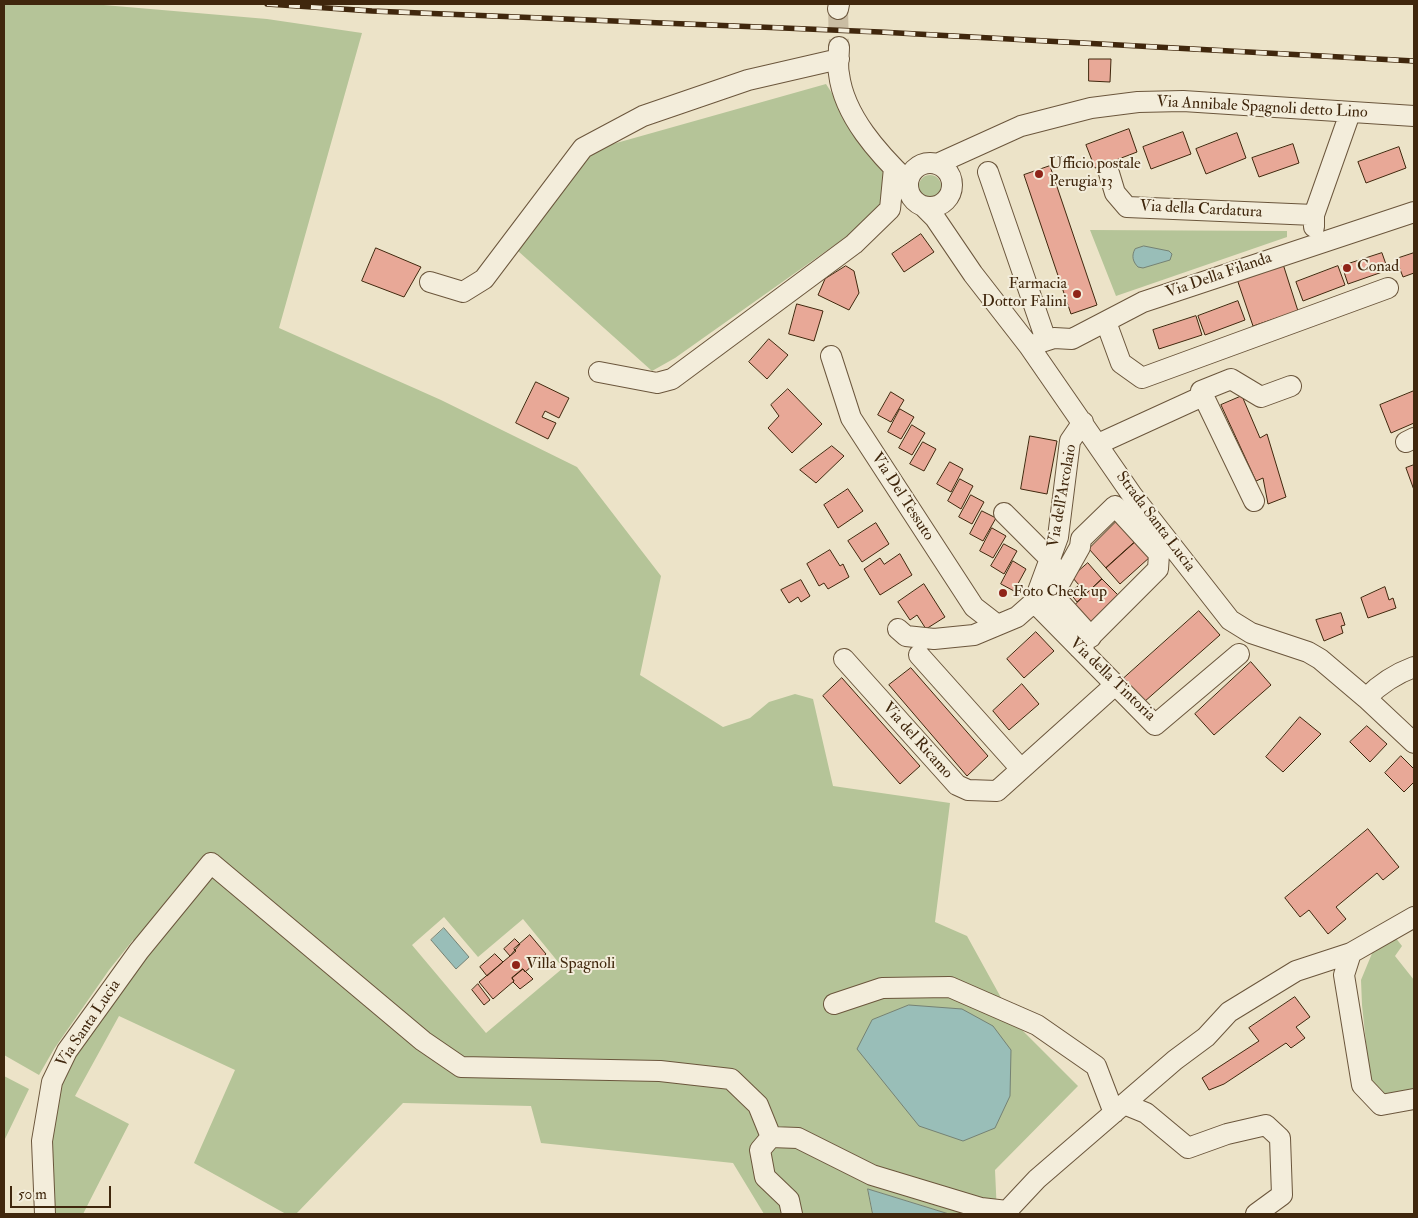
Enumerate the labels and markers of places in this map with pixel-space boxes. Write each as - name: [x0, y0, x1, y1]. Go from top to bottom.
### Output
- place label: Ufficio postale Perugia 13: [1049, 155, 1141, 193]
- marker: Ufficio postale Perugia 13: [1033, 168, 1045, 180]
- place label: Conad: [1357, 258, 1399, 278]
- marker: Conad: [1341, 262, 1353, 274]
- place label: Farmacia Dottor Falini: [982, 275, 1067, 313]
- marker: Farmacia Dottor Falini: [1071, 288, 1083, 300]
- place label: Foto Check up: [1013, 583, 1107, 603]
- marker: Foto Check up: [997, 587, 1009, 599]
- place label: Villa Spagnoli: [526, 955, 615, 975]
- marker: Villa Spagnoli: [510, 959, 522, 971]

